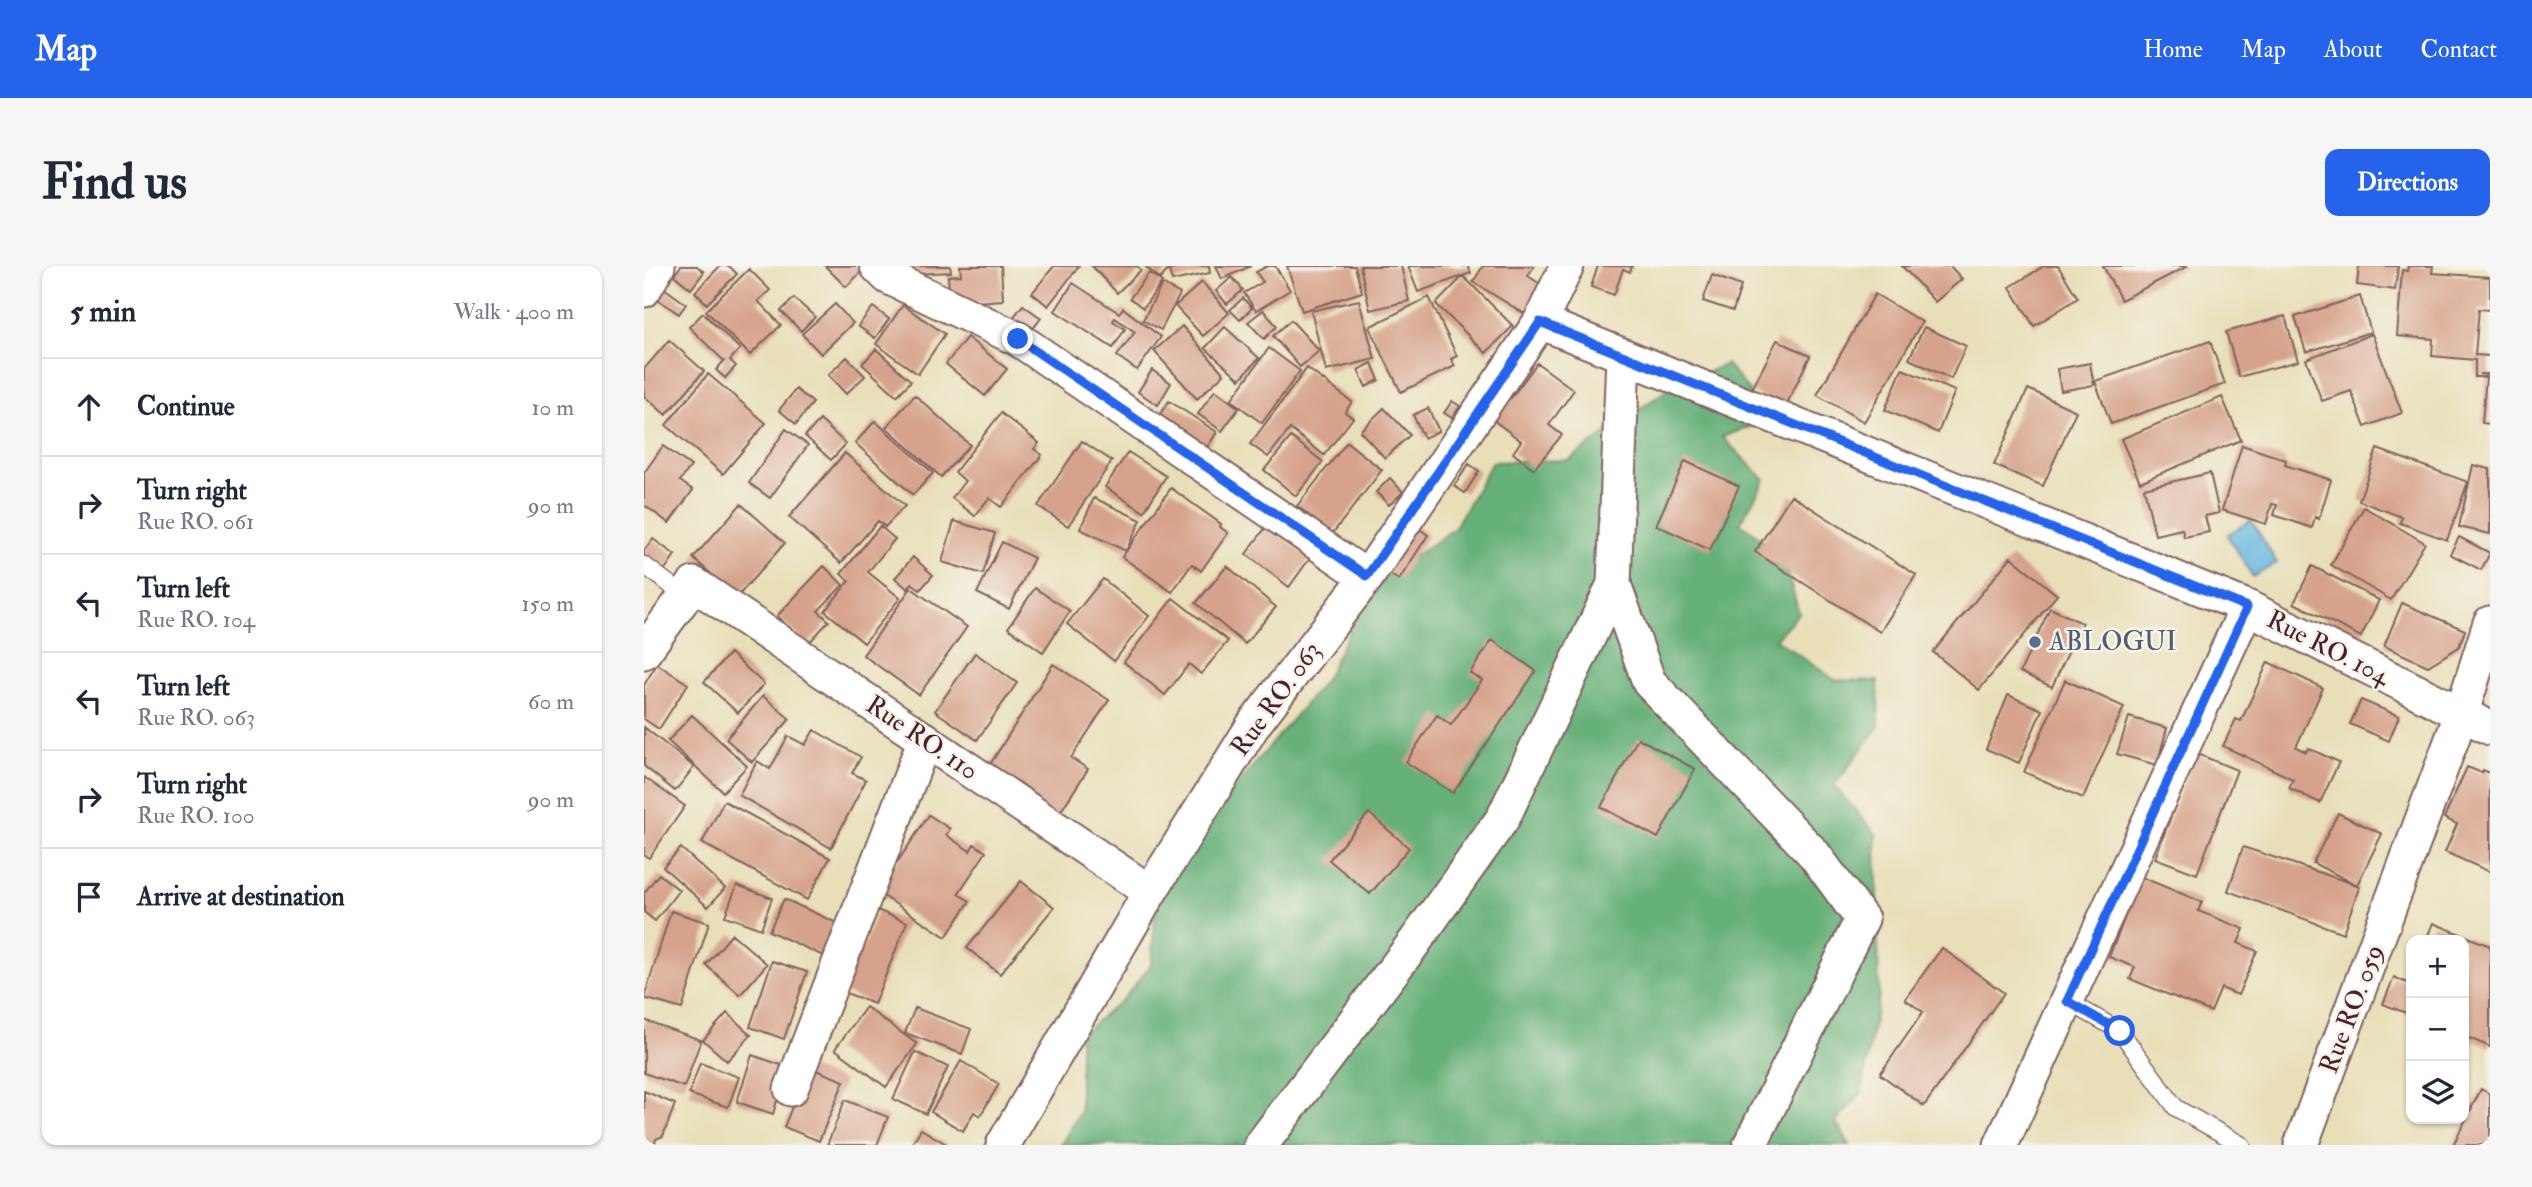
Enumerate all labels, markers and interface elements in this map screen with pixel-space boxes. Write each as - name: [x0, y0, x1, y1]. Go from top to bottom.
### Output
- text: Map: [35, 29, 97, 70]
- text: Home: [2143, 34, 2203, 65]
- text: Map: [2241, 34, 2286, 65]
- text: About: [2324, 34, 2383, 65]
- text: Contact: [2421, 34, 2497, 65]
- button: Directions: [2325, 149, 2490, 216]
- text: Find us: [42, 152, 187, 213]
- text: 5 min: [70, 293, 136, 330]
- text: Walk · 400 m: [453, 297, 574, 326]
- route end: [1002, 323, 1033, 354]
- icon: ahead: [70, 388, 108, 426]
- text: Continue: [137, 391, 235, 423]
- text: 10 m: [531, 393, 574, 422]
- text: Turn right: [137, 475, 247, 507]
- icon: right: [70, 486, 108, 524]
- text: 90 m: [528, 491, 574, 520]
- text: Rue RO. 061: [137, 507, 254, 536]
- text: Turn left: [137, 573, 230, 605]
- icon: left: [70, 584, 108, 622]
- text: 150 m: [521, 589, 574, 618]
- street label: Rue RO. 104: [2261, 603, 2396, 693]
- text: Rue RO. 104: [137, 605, 255, 634]
- place label: ABLOGUI: [2048, 626, 2177, 658]
- marker: ABLOGUI: [2027, 634, 2043, 650]
- street label: Rue RO. 063: [1224, 636, 1328, 762]
- text: Turn left: [137, 671, 230, 703]
- icon: left: [70, 682, 108, 720]
- text: 60 m: [528, 687, 574, 716]
- street label: Rue RO. 110: [860, 689, 984, 787]
- text: Rue RO. 063: [137, 703, 255, 732]
- text: Turn right: [137, 769, 247, 801]
- icon: right: [70, 780, 108, 818]
- text: 90 m: [528, 785, 574, 814]
- text: Rue RO. 100: [137, 801, 254, 830]
- icon: arrive: [70, 878, 108, 916]
- text: Arrive at destination: [137, 881, 345, 913]
- map controls: [2406, 935, 2469, 1124]
- button: +: [2406, 935, 2469, 998]
- street label: Rue RO. 059: [2313, 940, 2391, 1078]
- button: −: [2406, 998, 2469, 1061]
- route start: [2104, 1015, 2135, 1046]
- button: layers: [2406, 1061, 2469, 1124]

